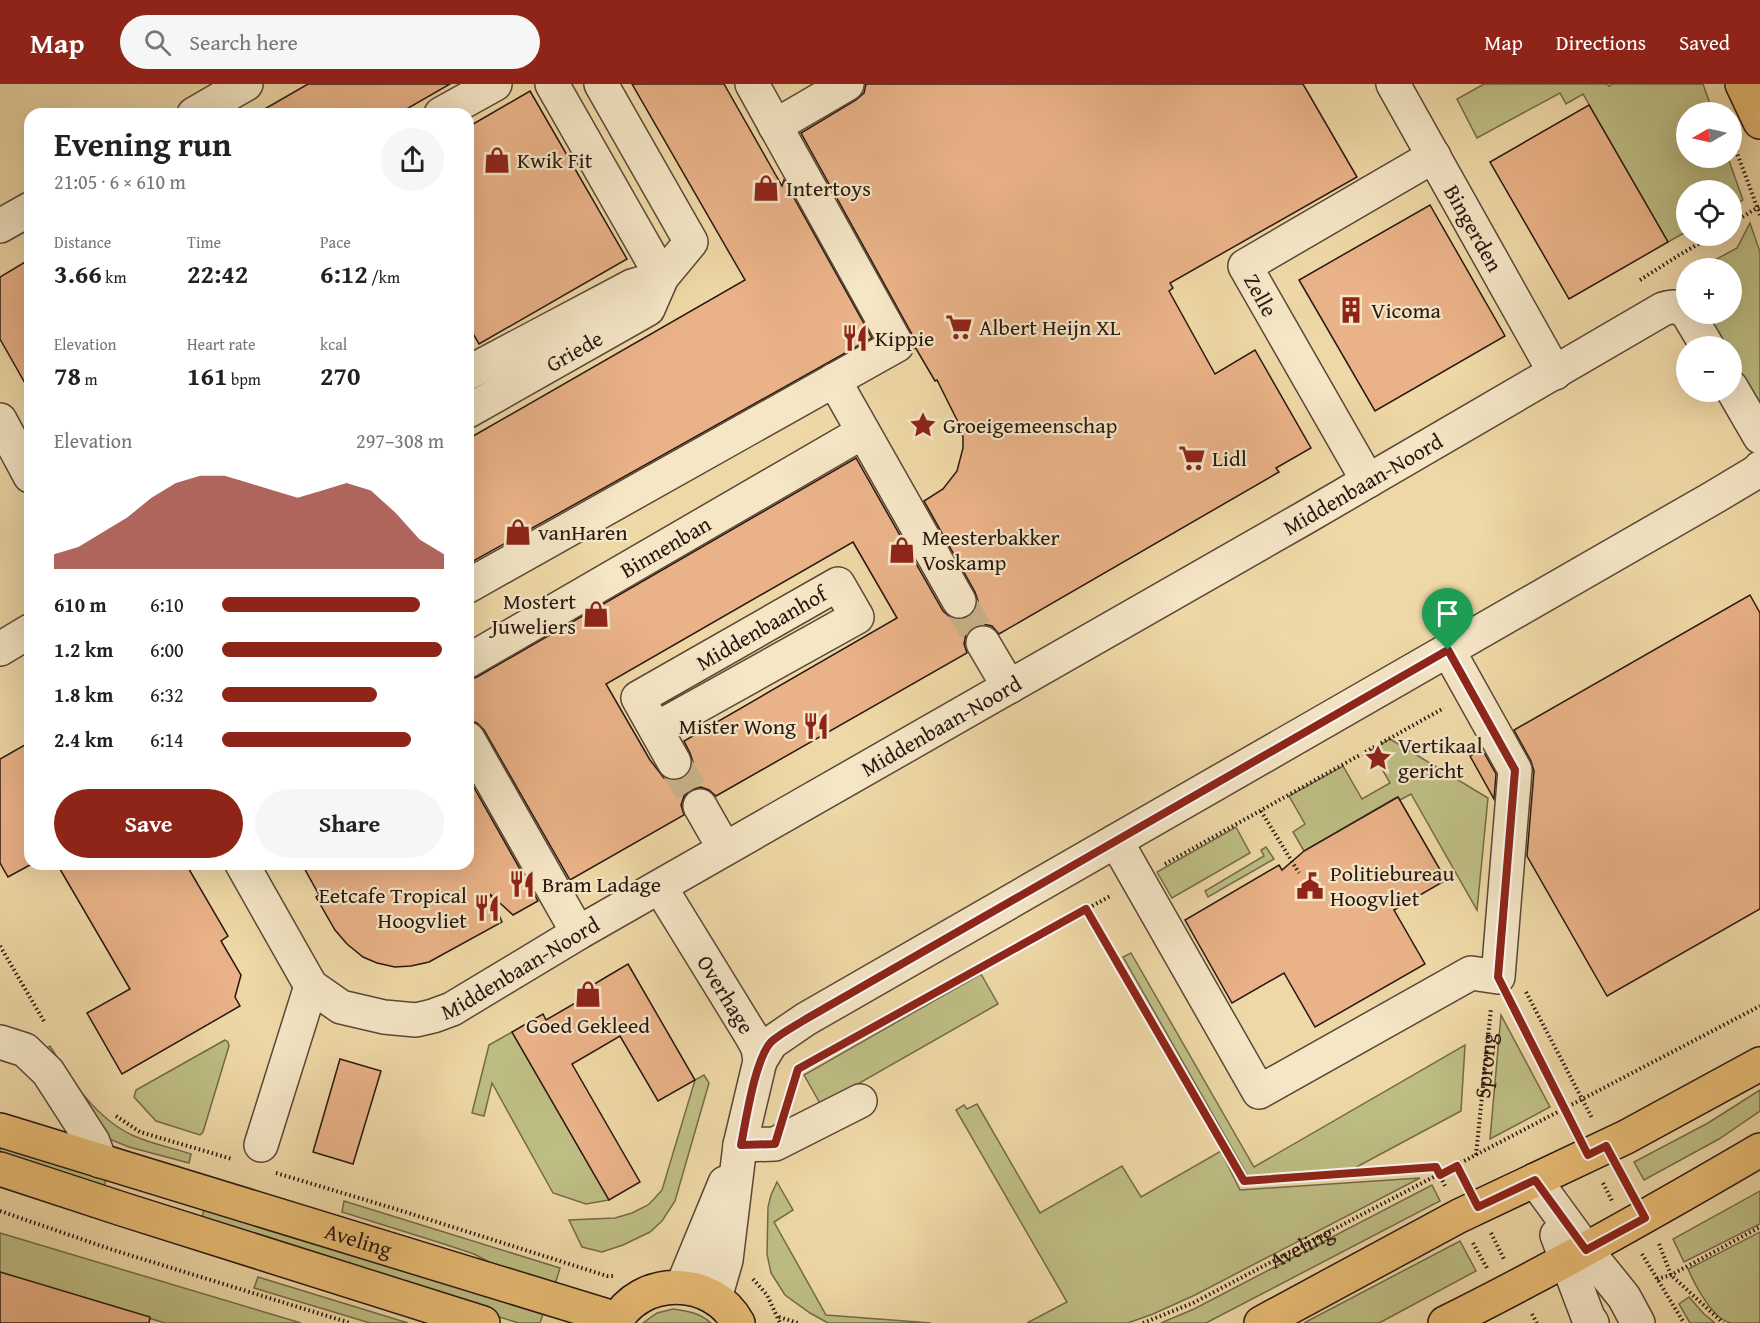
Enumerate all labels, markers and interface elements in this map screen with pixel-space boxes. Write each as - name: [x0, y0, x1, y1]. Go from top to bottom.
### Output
- search box: [120, 15, 540, 69]
- text: Map: [30, 22, 84, 63]
- icon: search: [141, 26, 174, 59]
- text: Search here: [189, 26, 298, 58]
- text: Map: [1484, 27, 1523, 58]
- text: Directions: [1556, 27, 1646, 58]
- text: Saved: [1679, 27, 1730, 58]
- north arrow: [1676, 102, 1742, 168]
- map controls: [1676, 102, 1742, 402]
- text: Evening run: [54, 120, 231, 168]
- button: share: [381, 128, 444, 191]
- place label: Kwik Fit: [517, 144, 593, 176]
- shop icon: Kwik Fit: [482, 145, 512, 175]
- text: 21:05 · 6 × 610 m: [54, 167, 186, 196]
- place label: Intertoys: [786, 172, 871, 204]
- shop icon: Intertoys: [751, 173, 781, 203]
- street label: Bingerden: [1436, 178, 1511, 278]
- button: locate: [1676, 180, 1742, 246]
- text: Distance: [54, 230, 111, 254]
- text: Time: [187, 230, 221, 254]
- text: Pace: [320, 230, 351, 254]
- text: 3.66: [54, 254, 102, 293]
- text: 22:42: [187, 254, 248, 293]
- text: 6:12: [320, 254, 368, 293]
- button: +: [1676, 258, 1742, 324]
- text: km: [102, 265, 126, 289]
- text: /km: [368, 265, 400, 289]
- street label: Zelle: [1236, 268, 1286, 322]
- place label: Vicoma: [1371, 294, 1442, 326]
- building icon: Vicoma: [1336, 295, 1366, 325]
- place label: Albert Heijn XL: [979, 311, 1121, 343]
- supermarket icon: Albert Heijn XL: [944, 312, 974, 342]
- street label: Griede: [540, 322, 608, 380]
- place label: Kippie: [875, 322, 934, 354]
- restaurant icon: Kippie: [840, 323, 870, 353]
- text: Elevation: [54, 332, 117, 356]
- text: Heart rate: [187, 332, 256, 356]
- text: kcal: [320, 332, 347, 356]
- button: −: [1676, 336, 1742, 402]
- text: 78: [54, 356, 81, 395]
- text: 161: [187, 356, 227, 395]
- text: 270: [320, 356, 360, 395]
- text: m: [81, 367, 98, 391]
- text: bpm: [227, 367, 261, 391]
- place label: Groeigemeenschap: [943, 409, 1118, 441]
- place icon: Groeigemeenschap: [908, 410, 938, 440]
- street label: Middenbaan-Noord: [1277, 425, 1449, 543]
- text: Elevation: [54, 426, 132, 455]
- text: 297–308 m: [356, 426, 444, 455]
- place label: Lidl: [1212, 442, 1247, 474]
- supermarket icon: Lidl: [1177, 443, 1207, 473]
- street label: Binnenban: [614, 507, 717, 586]
- place label: vanHaren: [538, 516, 628, 548]
- shop icon: vanHaren: [503, 517, 533, 547]
- place label: Meesterbakker Voskamp: [922, 521, 1060, 578]
- shop icon: Meesterbakker Voskamp: [887, 535, 917, 565]
- street label: Middenbaanhof: [690, 576, 835, 678]
- place label: Mostert Juweliers: [488, 585, 576, 642]
- pin: [1422, 588, 1473, 650]
- text: 610 m: [54, 590, 107, 619]
- text: 6:10: [150, 590, 184, 619]
- icon: arrive: [1431, 597, 1464, 630]
- shop icon: Mostert Juweliers: [581, 599, 611, 629]
- text: 1.2 km: [54, 635, 113, 664]
- text: 6:00: [150, 635, 184, 664]
- street label: Middenbaan-Noord: [855, 667, 1027, 784]
- text: 1.8 km: [54, 680, 113, 709]
- text: 6:32: [150, 680, 184, 709]
- place label: Mister Wong: [679, 710, 796, 742]
- restaurant icon: Mister Wong: [801, 711, 831, 741]
- text: 2.4 km: [54, 725, 113, 754]
- text: 6:14: [150, 725, 184, 754]
- place label: Vertikaal gericht: [1398, 729, 1483, 786]
- place icon: Vertikaal gericht: [1363, 743, 1393, 773]
- button: Save: [54, 789, 243, 858]
- button: Share: [255, 789, 444, 858]
- place label: Politiebureau Hoogvliet: [1330, 857, 1454, 914]
- place label: Bram Ladage: [542, 868, 661, 900]
- restaurant icon: Bram Ladage: [507, 869, 537, 899]
- public building icon: Politiebureau Hoogvliet: [1295, 871, 1325, 901]
- place label: Eetcafe Tropical Hoogvliet: [319, 879, 467, 936]
- restaurant icon: Eetcafe Tropical Hoogvliet: [472, 893, 502, 923]
- street label: Middenbaan-Noord: [436, 908, 605, 1028]
- street label: Overhage: [690, 949, 762, 1040]
- shop icon: Goed Gekleed: [573, 979, 603, 1009]
- place label: Goed Gekleed: [526, 1009, 650, 1041]
- street label: Sprong: [1466, 1031, 1504, 1100]
- street label: Aveling: [321, 1214, 396, 1265]
- street label: Aveling: [1263, 1216, 1339, 1276]

